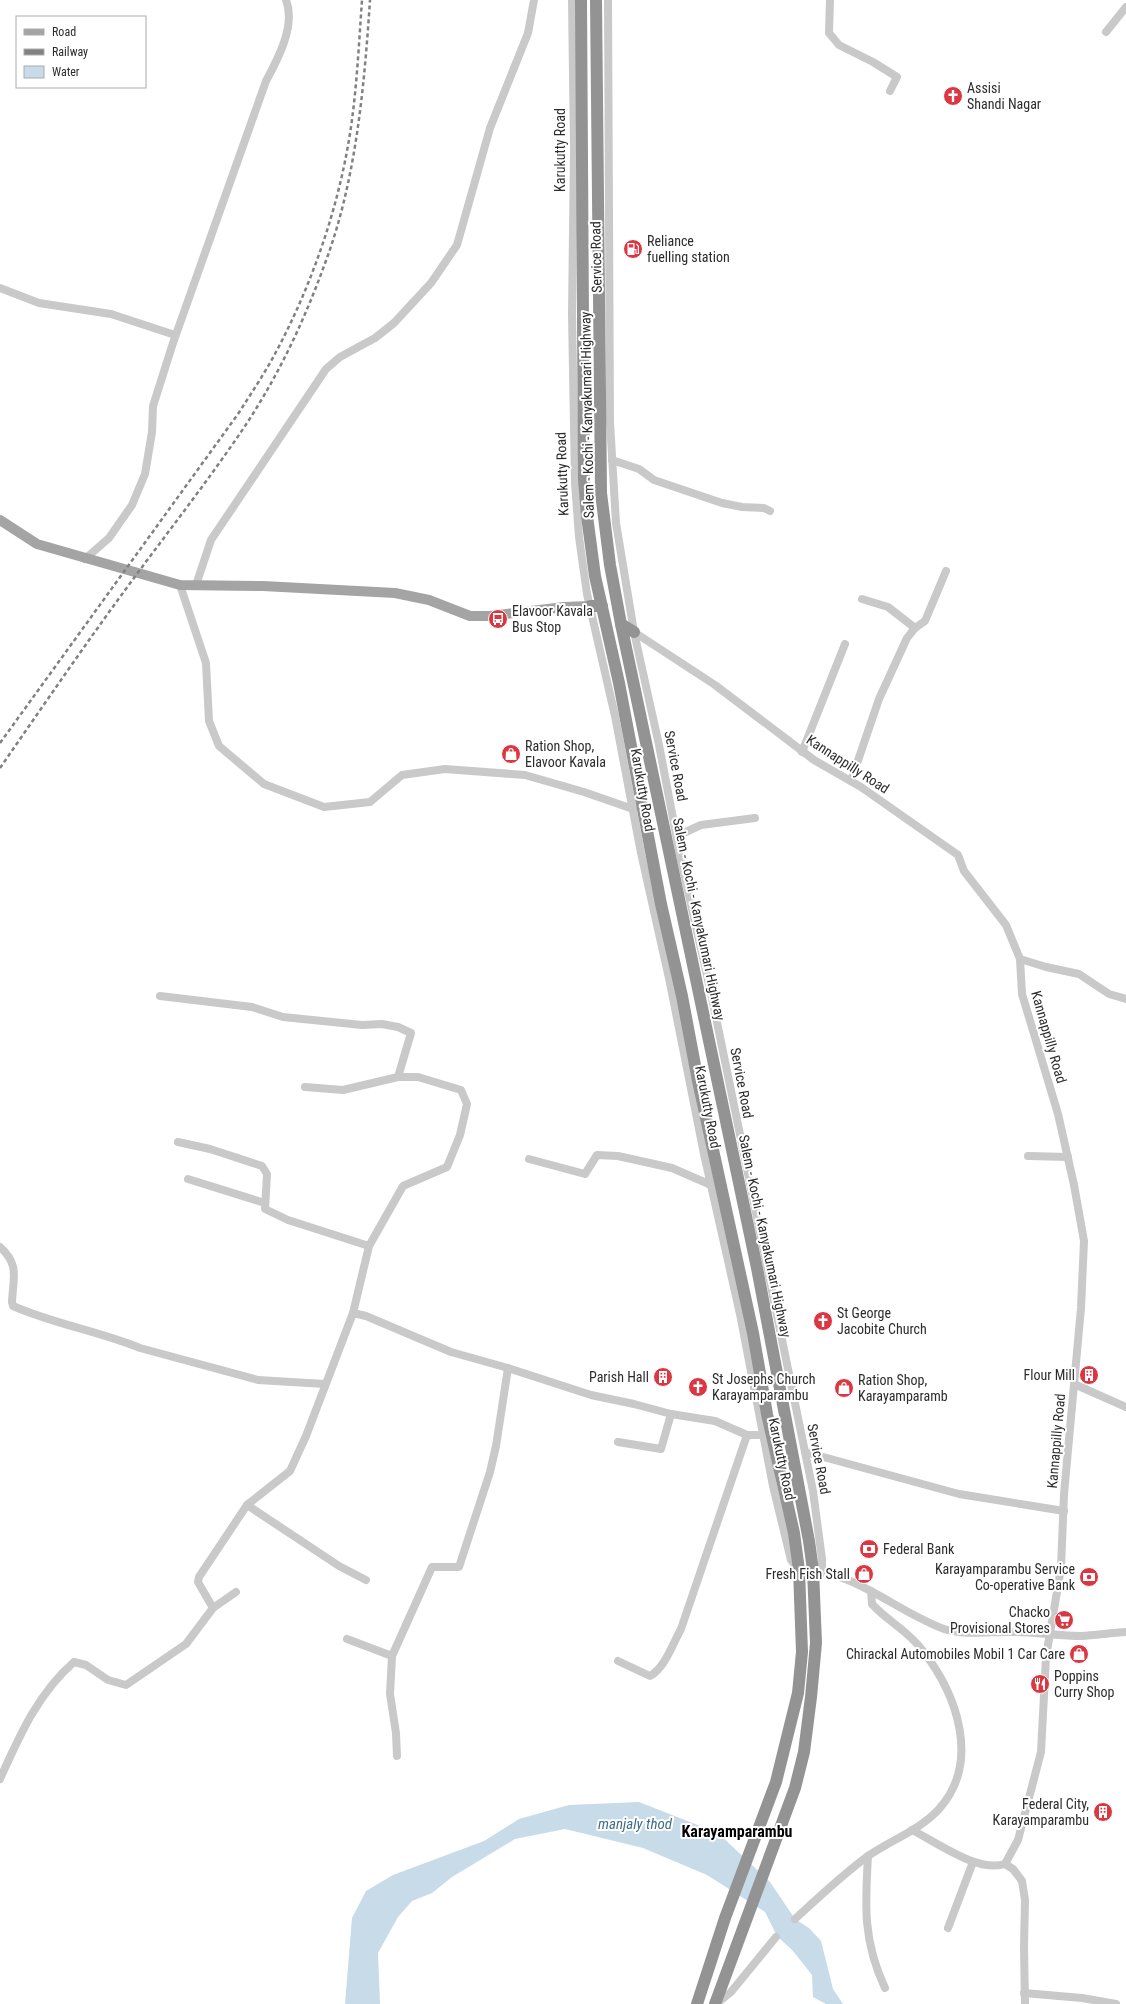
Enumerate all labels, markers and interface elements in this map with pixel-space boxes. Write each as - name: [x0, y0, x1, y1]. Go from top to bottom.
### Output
- legend: [16, 16, 146, 88]
- text: Road: [52, 25, 76, 39]
- text: Railway: [52, 45, 88, 59]
- text: Water: [52, 65, 80, 79]
- place label: Assisi Shandi Nagar: [967, 80, 1041, 112]
- church icon: Assisi Shandi Nagar: [942, 85, 964, 107]
- street label: Karukutty Road: [552, 108, 568, 192]
- street label: Service Road: [587, 221, 605, 293]
- place label: Reliance fuelling station: [647, 233, 730, 265]
- fuel station icon: Reliance fuelling station: [622, 238, 644, 260]
- street label: Salem - Kochi - Kanyakumari Highway: [577, 311, 597, 518]
- street label: Karukutty Road: [553, 432, 571, 516]
- place label: Elavoor Kavala Bus Stop: [512, 603, 593, 635]
- bus stop icon: Elavoor Kavala Bus Stop: [487, 608, 509, 630]
- street label: Service Road: [661, 729, 691, 803]
- street label: Kannappilly Road: [804, 731, 892, 797]
- place label: Ration Shop, Elavoor Kavala: [525, 738, 606, 770]
- shop icon: Ration Shop, Elavoor Kavala: [500, 743, 522, 765]
- street label: Karukutty Road: [628, 747, 658, 833]
- street label: Salem - Kochi - Kanyakumari Highway: [670, 816, 728, 1022]
- street label: Kannappilly Road: [1028, 989, 1070, 1085]
- street label: Service Road: [727, 1046, 757, 1120]
- street label: Karukutty Road: [692, 1064, 724, 1150]
- street label: Salem - Kochi - Kanyakumari Highway: [736, 1133, 794, 1339]
- place label: St George Jacobite Church: [837, 1305, 927, 1337]
- church icon: St George Jacobite Church: [812, 1310, 834, 1332]
- building icon: Flour Mill: [1078, 1364, 1100, 1386]
- building icon: Parish Hall: [652, 1366, 674, 1388]
- place label: Flour Mill: [1024, 1367, 1075, 1383]
- place label: Parish Hall: [589, 1369, 649, 1385]
- place label: St Josephs Church Karayamparambu: [712, 1371, 815, 1403]
- place label: Ration Shop, Karayamparamb: [858, 1372, 948, 1404]
- church icon: St Josephs Church Karayamparambu: [687, 1376, 709, 1398]
- shop icon: Ration Shop, Karayamparamb: [833, 1377, 855, 1399]
- street label: Kannappilly Road: [1044, 1393, 1068, 1489]
- street label: Karukutty Road: [765, 1416, 799, 1502]
- street label: Service Road: [804, 1422, 834, 1496]
- bank icon: Federal Bank: [858, 1538, 880, 1560]
- place label: Federal Bank: [883, 1541, 955, 1557]
- place label: Karayamparambu Service Co-operative Bank: [935, 1561, 1076, 1593]
- shop icon: Fresh Fish Stall: [853, 1563, 875, 1585]
- place label: Fresh Fish Stall: [766, 1566, 850, 1582]
- bank icon: Karayamparambu Service Co-operative Bank: [1078, 1566, 1100, 1588]
- place label: Chacko Provisional Stores: [950, 1604, 1050, 1636]
- supermarket icon: Chacko Provisional Stores: [1053, 1609, 1075, 1631]
- shop icon: Chirackal Automobiles Mobil 1 Car Care: [1068, 1643, 1090, 1665]
- place label: Chirackal Automobiles Mobil 1 Car Care: [846, 1646, 1065, 1662]
- place label: Poppins Curry Shop: [1054, 1668, 1114, 1700]
- restaurant icon: Poppins Curry Shop: [1029, 1673, 1051, 1695]
- place label: Federal City, Karayamparambu: [993, 1796, 1089, 1828]
- building icon: Federal City, Karayamparambu: [1092, 1801, 1114, 1823]
- water label: manjaly thod: [598, 1815, 673, 1833]
- district label: Karayamparambu: [681, 1822, 793, 1841]

